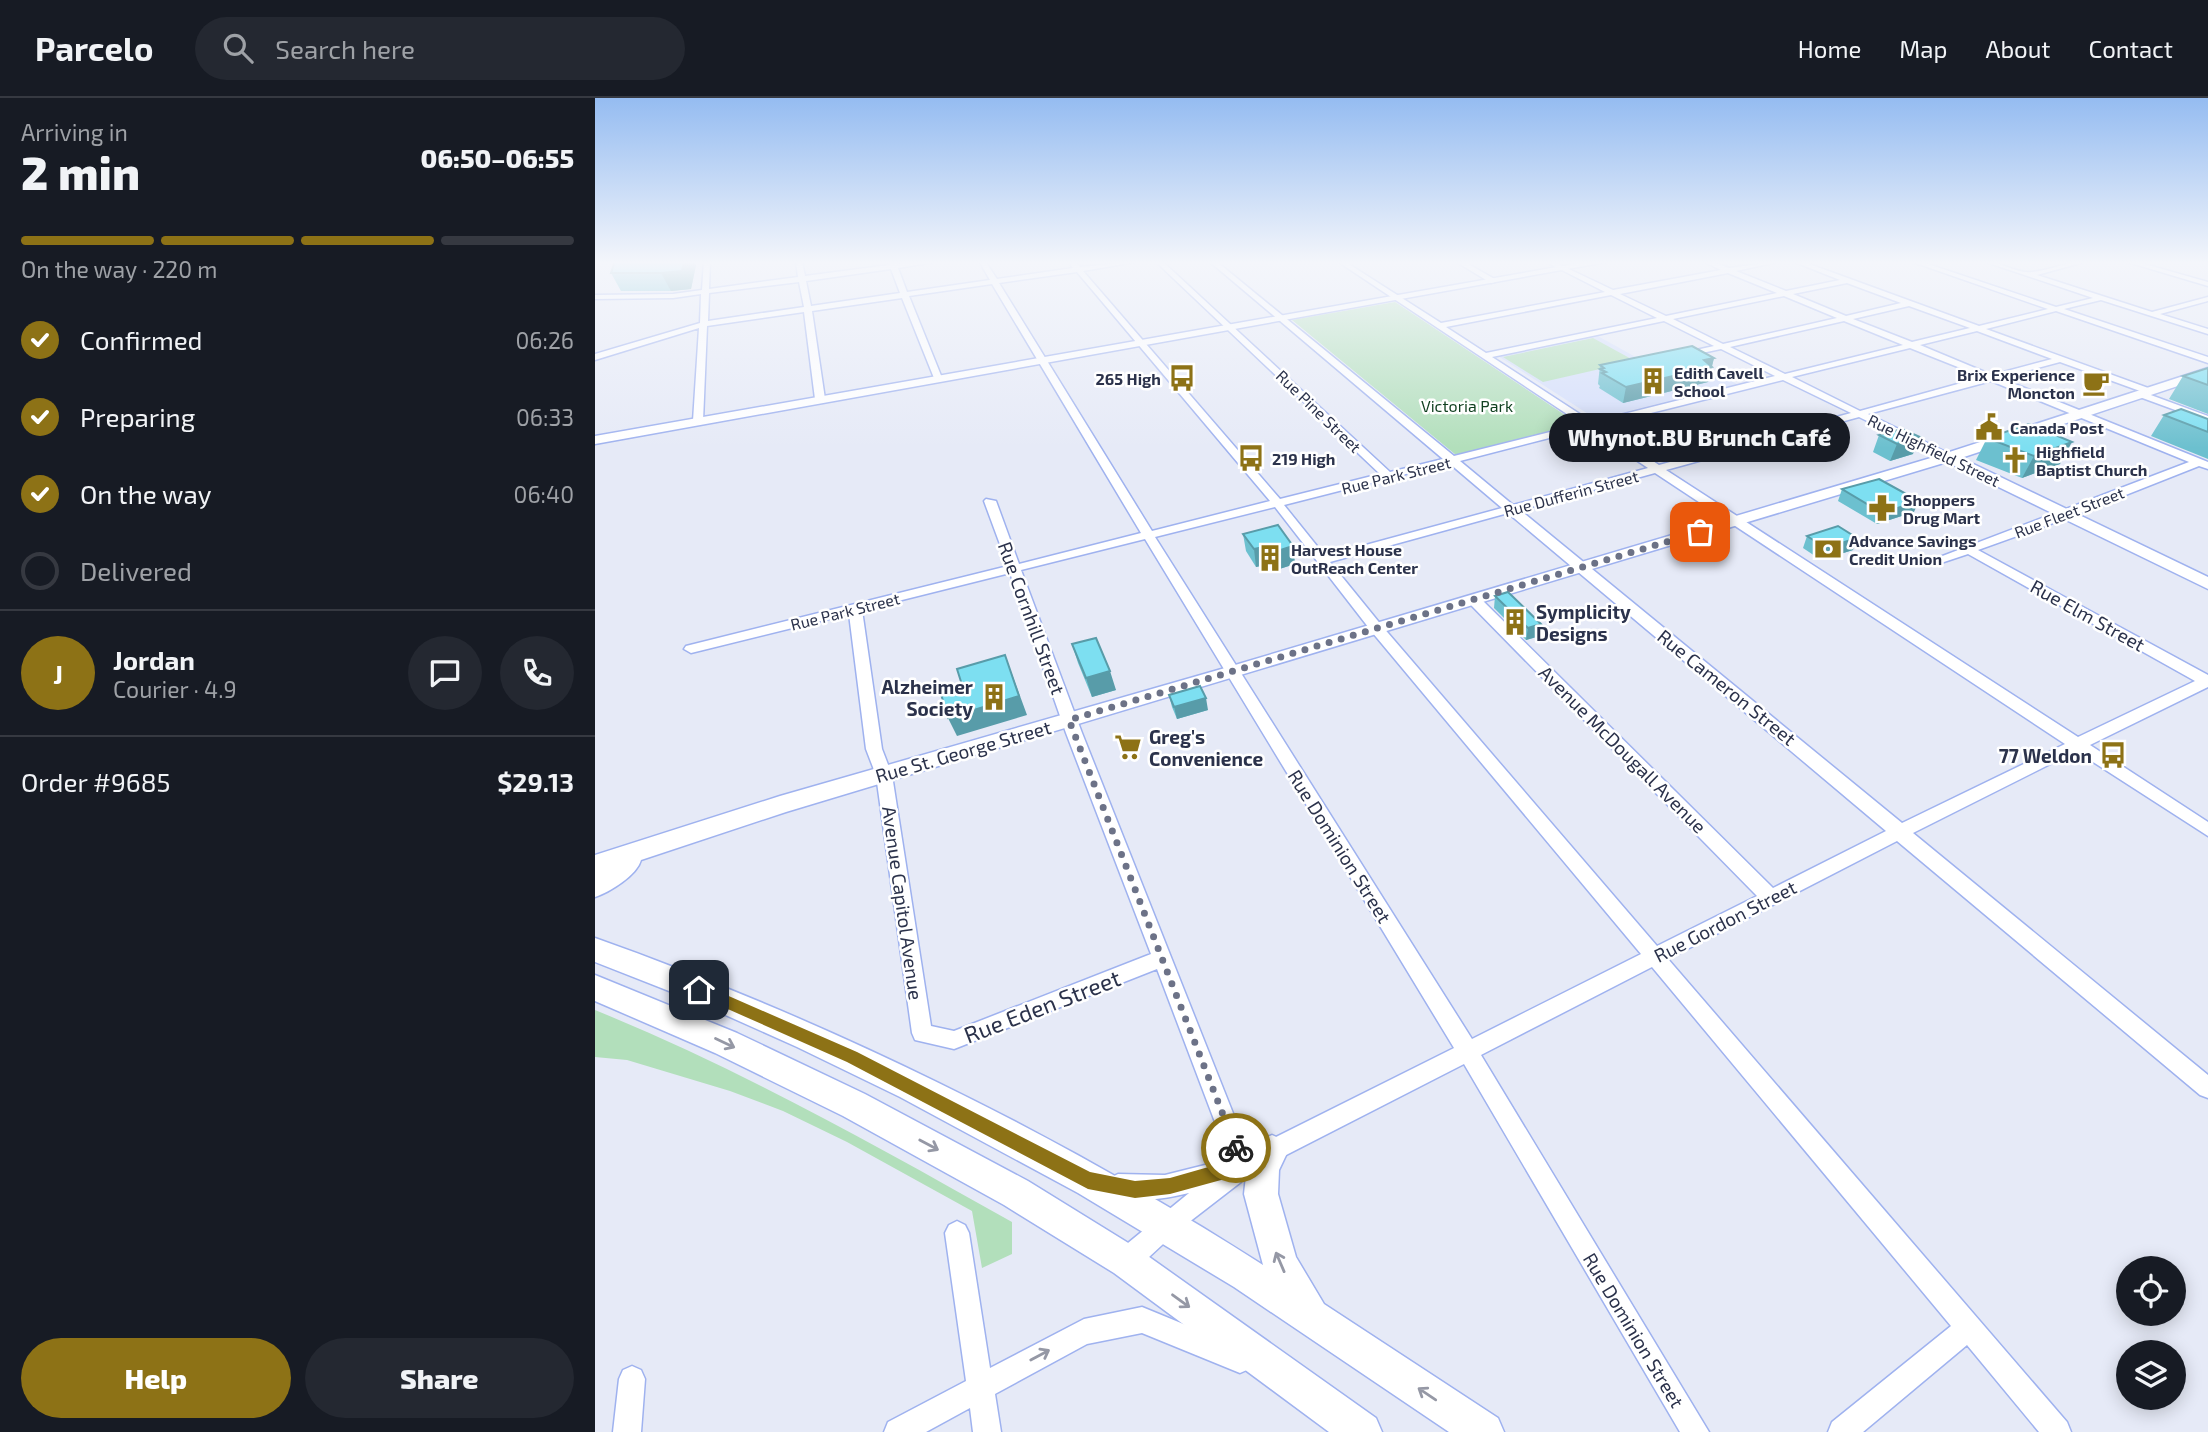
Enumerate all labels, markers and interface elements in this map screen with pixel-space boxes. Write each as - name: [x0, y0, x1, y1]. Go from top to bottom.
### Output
- search box: [195, 17, 685, 80]
- text: Parcelo: [35, 28, 153, 68]
- icon: search: [219, 29, 257, 67]
- text: Search here: [275, 33, 415, 64]
- text: Home: [1798, 34, 1861, 63]
- text: Map: [1899, 34, 1947, 63]
- text: About: [1985, 34, 2051, 63]
- text: Contact: [2089, 34, 2173, 63]
- text: Arriving in: [21, 118, 128, 146]
- text: 06:50–06:55: [421, 142, 574, 173]
- text: 2 min: [21, 144, 140, 199]
- text: On the way · 220 m: [21, 255, 217, 283]
- icon: check: [21, 321, 59, 359]
- text: Confirmed: [80, 324, 203, 355]
- text: 06:26: [515, 326, 574, 354]
- bus stop icon: 265 High: [1167, 363, 1197, 393]
- place label: Edith Cavell School: [1674, 363, 1764, 400]
- place label: Brix Experience Moncton: [1957, 365, 2075, 402]
- street label: Rue Pine Street: [1273, 366, 1365, 456]
- building icon: Edith Cavell School: [1638, 366, 1668, 396]
- cafe icon: Brix Experience Moncton: [2081, 368, 2111, 398]
- place label: 265 High: [1096, 369, 1161, 388]
- park label: Victoria Park: [1421, 396, 1513, 415]
- icon: check: [21, 398, 59, 436]
- text: Preparing: [80, 401, 195, 432]
- text: 06:33: [516, 403, 574, 431]
- street label: Rue Highfield Street: [1865, 410, 2003, 490]
- public building icon: Canada Post: [1974, 412, 2004, 442]
- callout: Whynot.BU Brunch Café: [1549, 413, 1851, 462]
- place label: Canada Post: [2010, 418, 2104, 437]
- text: Whynot.BU Brunch Café: [1568, 423, 1831, 451]
- place label: Highfield Baptist Church: [2036, 442, 2147, 479]
- bus stop icon: 219 High: [1236, 443, 1266, 473]
- church icon: Highfield Baptist Church: [2000, 445, 2030, 475]
- place label: 219 High: [1272, 449, 1336, 468]
- street label: Rue Park Street: [1339, 452, 1453, 498]
- street label: Rue Dufferin Street: [1502, 466, 1640, 520]
- icon: check: [21, 475, 59, 513]
- text: On the way: [80, 478, 211, 509]
- text: 06:40: [514, 480, 574, 508]
- street label: Rue Fleet Street: [2012, 482, 2126, 542]
- place label: Shoppers Drug Mart: [1903, 490, 1981, 527]
- pharmacy icon: Shoppers Drug Mart: [1867, 493, 1897, 523]
- pin: [1670, 502, 1730, 562]
- icon: bag: [1681, 513, 1719, 551]
- place label: Advance Savings Credit Union: [1849, 531, 1977, 568]
- bank icon: Advance Savings Credit Union: [1813, 534, 1843, 564]
- street label: Rue Cornhill Street: [994, 538, 1070, 698]
- place label: Harvest House OutReach Center: [1291, 540, 1418, 577]
- building icon: Harvest House OutReach Center: [1255, 543, 1285, 573]
- text: Delivered: [80, 555, 192, 586]
- street label: Rue Elm Street: [2027, 574, 2149, 656]
- street label: Rue Park Street: [788, 588, 902, 634]
- place label: Symplicity Designs: [1536, 600, 1631, 645]
- building icon: Symplicity Designs: [1500, 607, 1530, 637]
- street label: Rue Cameron Street: [1653, 624, 1801, 750]
- button: chat: [408, 636, 482, 710]
- button: phone: [500, 636, 574, 710]
- text: Jordan: [113, 644, 195, 675]
- text: J: [53, 658, 63, 689]
- street label: Avenue McDougall Avenue: [1535, 661, 1711, 837]
- text: Courier · 4.9: [113, 675, 237, 703]
- place label: Alzheimer Society: [881, 675, 973, 721]
- building icon: Alzheimer Society: [979, 682, 1009, 712]
- street label: Rue St. George Street: [873, 715, 1053, 787]
- place label: Greg's Convenience: [1149, 725, 1263, 770]
- supermarket icon: Greg's Convenience: [1113, 732, 1143, 762]
- bus stop icon: 77 Weldon: [2098, 740, 2128, 770]
- place label: 77 Weldon: [1999, 744, 2092, 767]
- street label: Rue Dominion Street: [1284, 765, 1396, 927]
- text: Order #9685: [21, 766, 170, 797]
- text: $29.13: [497, 766, 574, 797]
- street label: Avenue Capitol Avenue: [878, 805, 928, 1001]
- street label: Rue Gordon Street: [1650, 875, 1800, 967]
- pin: [669, 960, 729, 1020]
- street label: Rue Eden Street: [960, 963, 1125, 1049]
- icon: home: [680, 971, 718, 1009]
- one-way arrow: [714, 1037, 736, 1050]
- courier: [1201, 1113, 1271, 1183]
- icon: bike: [1217, 1129, 1255, 1167]
- one-way arrow: [918, 1139, 938, 1153]
- street label: Rue Dominion Street: [1579, 1248, 1689, 1412]
- one-way arrow: [1273, 1252, 1286, 1273]
- map controls: [2116, 1256, 2186, 1410]
- button: locate: [2116, 1256, 2186, 1326]
- one-way arrow: [1171, 1294, 1190, 1308]
- button: Help: [21, 1338, 291, 1418]
- button: Share: [305, 1338, 574, 1418]
- button: layers: [2116, 1340, 2186, 1410]
- one-way arrow: [1030, 1348, 1050, 1362]
- one-way arrow: [1418, 1387, 1438, 1401]

